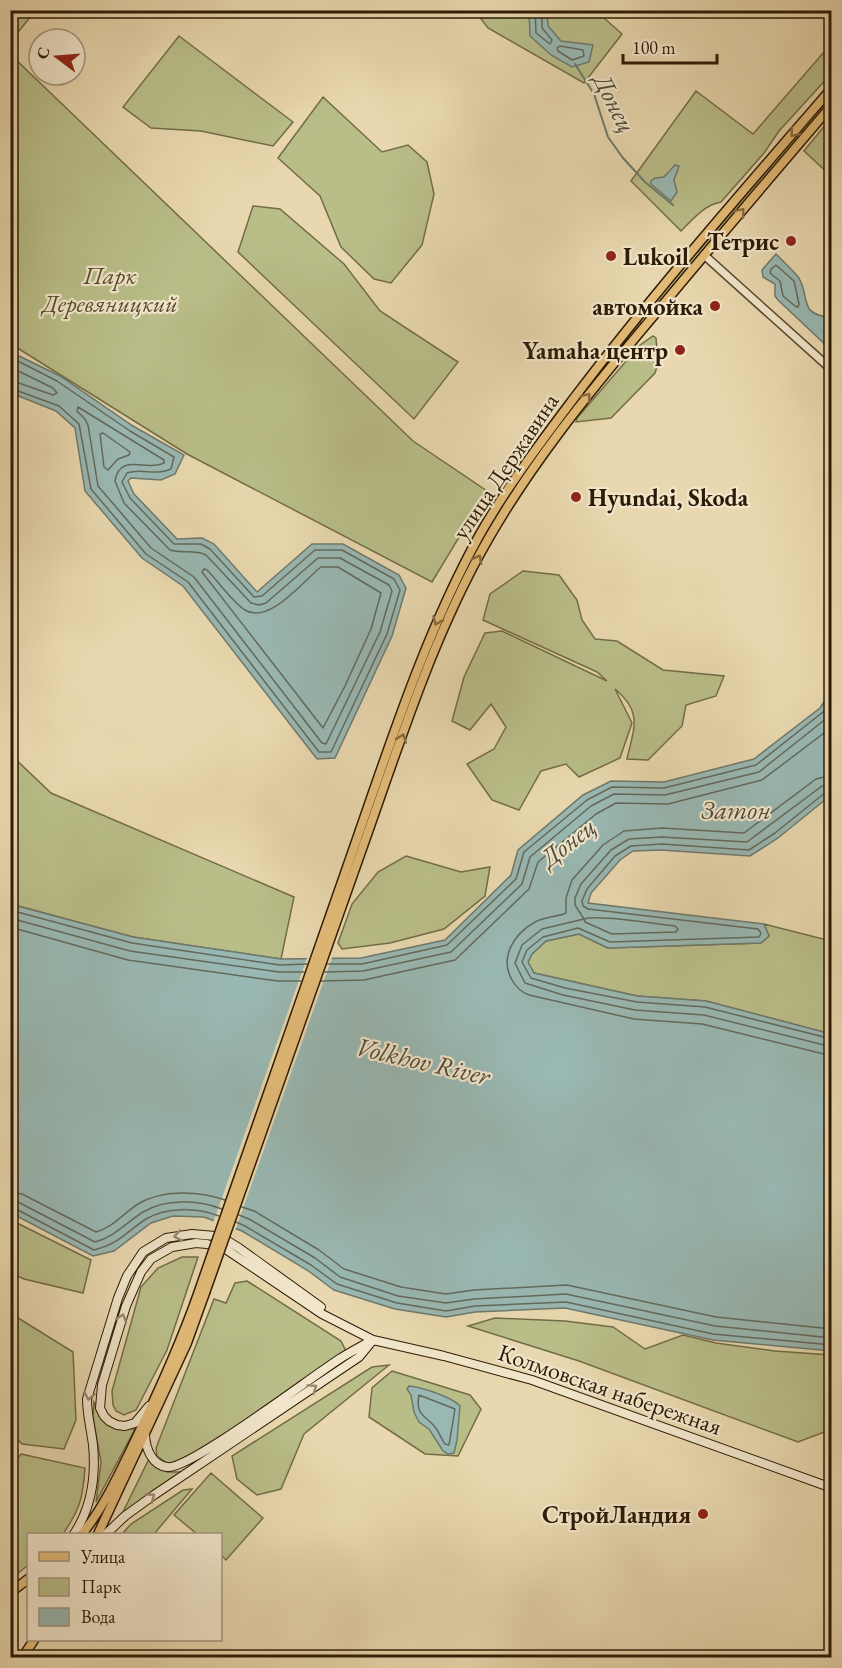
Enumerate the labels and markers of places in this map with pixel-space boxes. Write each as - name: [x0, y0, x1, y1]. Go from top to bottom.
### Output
- place label: Тетрис: [707, 226, 779, 257]
- marker: Тетрис: [784, 234, 798, 248]
- place label: Lukoil: [623, 241, 689, 272]
- marker: Lukoil: [604, 249, 618, 263]
- place label: автомойка: [592, 291, 703, 322]
- marker: автомойка: [708, 299, 722, 313]
- place label: Yamaha центр: [522, 335, 668, 366]
- marker: Yamaha центр: [673, 343, 687, 357]
- place label: Hyundai, Skoda: [588, 482, 749, 514]
- marker: Hyundai, Skoda: [569, 490, 583, 504]
- place label: СтройЛандия: [542, 1499, 691, 1530]
- marker: СтройЛандия: [696, 1507, 710, 1521]

